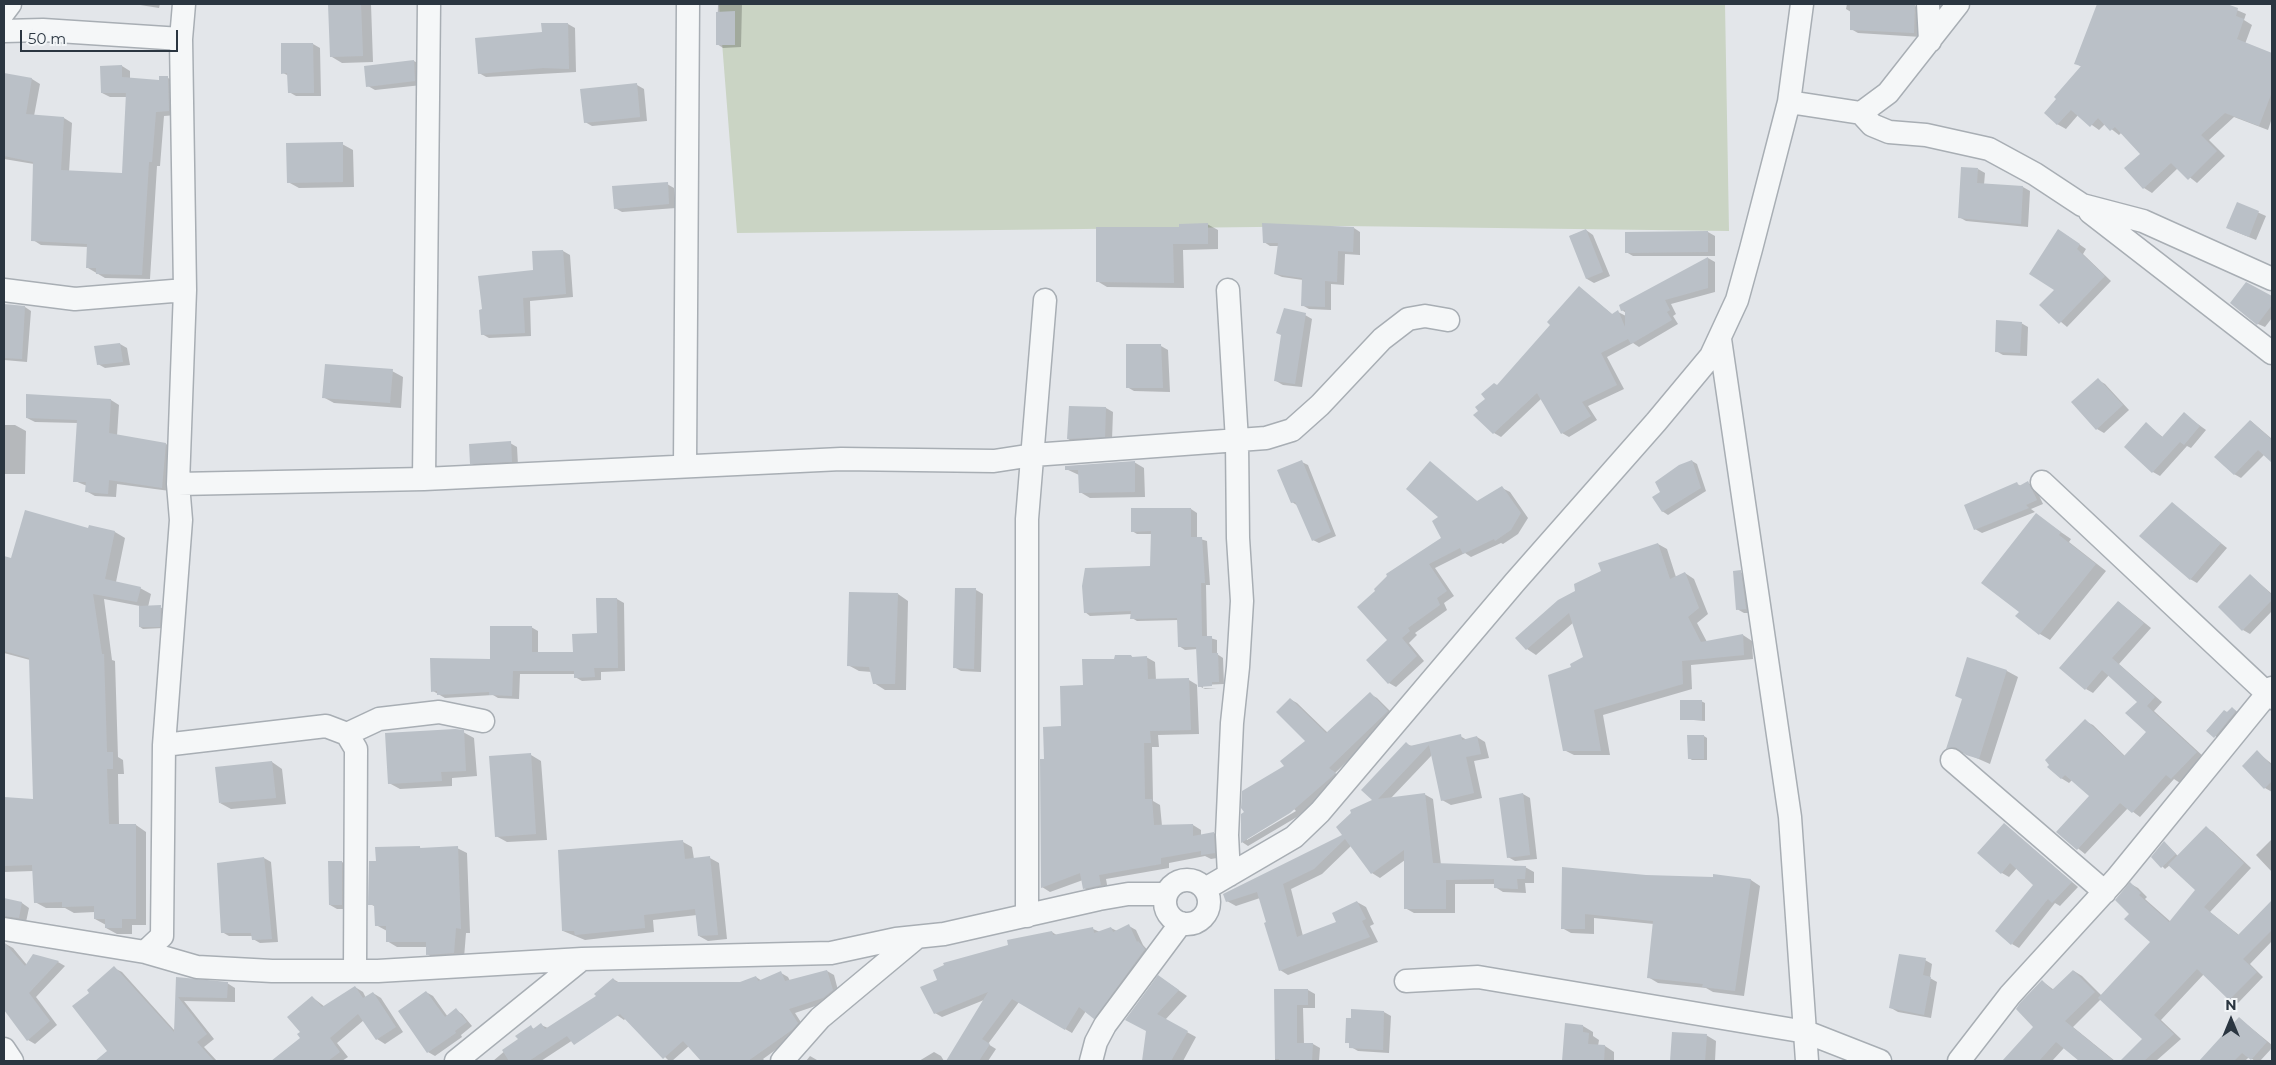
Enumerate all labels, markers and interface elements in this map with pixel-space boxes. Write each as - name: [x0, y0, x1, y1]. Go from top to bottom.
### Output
- scale bar: [22, 20, 180, 52]
- text: 50 m: [28, 29, 66, 48]
- north arrow: [2206, 995, 2256, 1045]
- text: N: [2225, 996, 2237, 1014]

